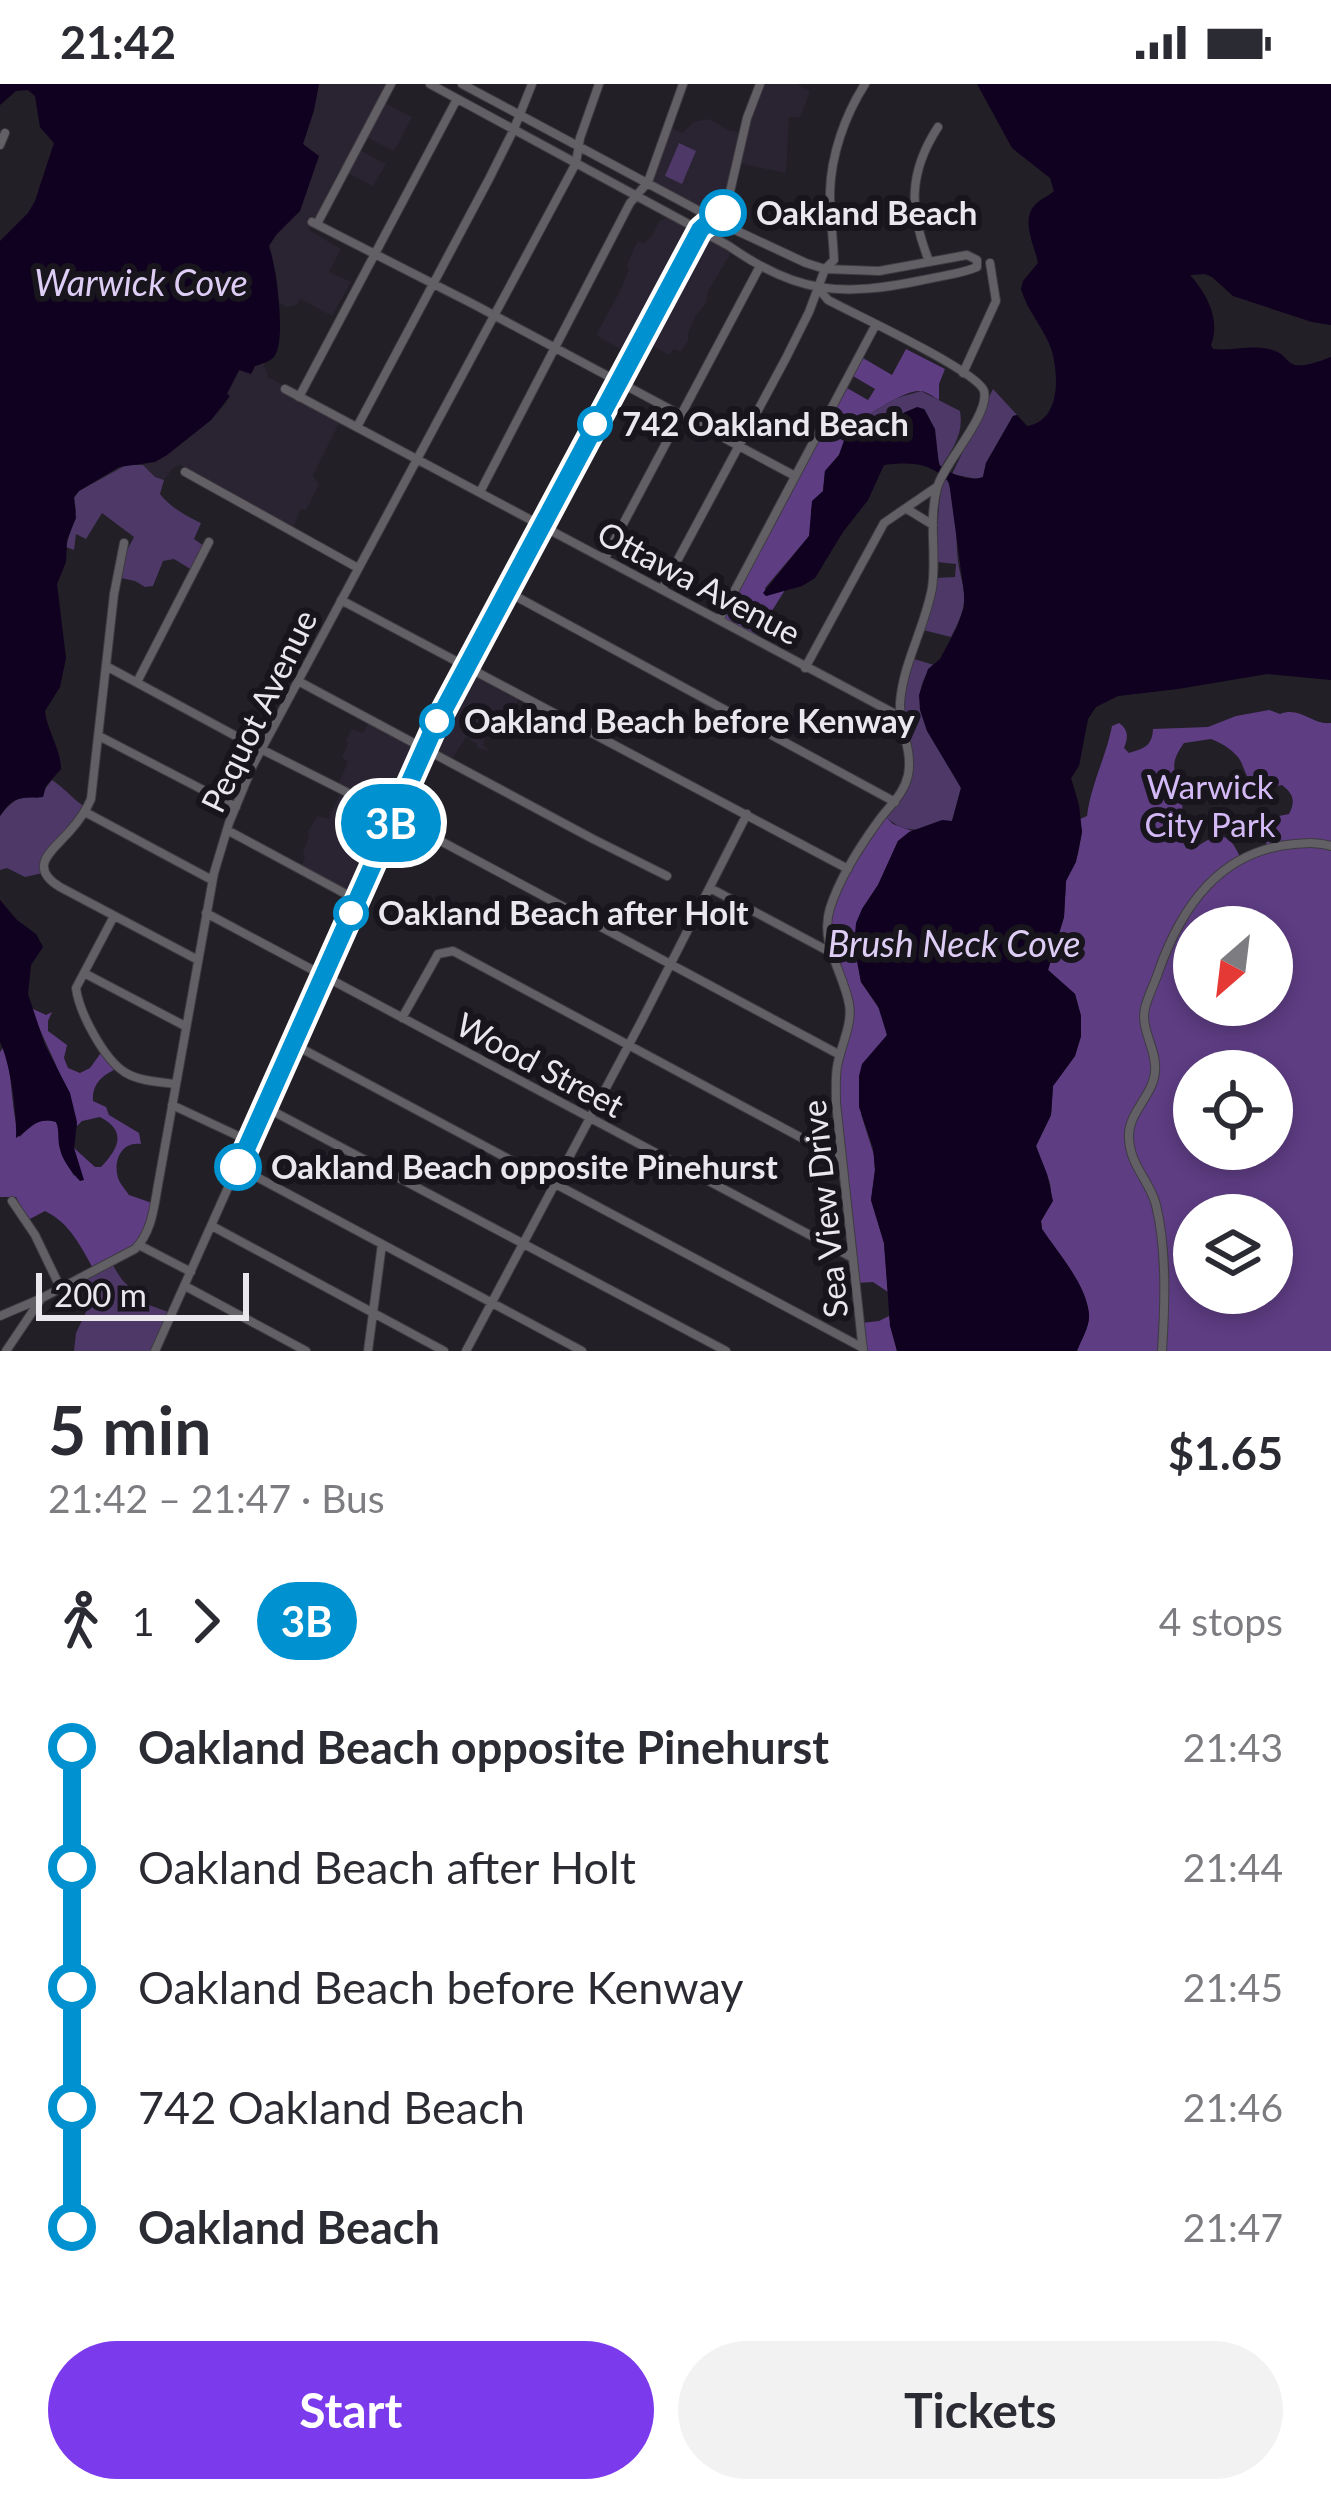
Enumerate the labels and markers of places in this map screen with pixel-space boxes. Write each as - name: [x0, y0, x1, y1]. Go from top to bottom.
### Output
- marker: Oakland Beach: [701, 191, 745, 235]
- place label: Oakland Beach: [756, 192, 977, 232]
- place label: 742 Oakland Beach: [622, 403, 909, 443]
- marker: 742 Oakland Beach: [579, 408, 611, 440]
- place label: Oakland Beach before Kenway: [464, 700, 915, 740]
- marker: Oakland Beach before Kenway: [421, 705, 453, 737]
- place label: Oakland Beach after Holt: [378, 892, 749, 932]
- marker: Oakland Beach after Holt: [335, 897, 367, 929]
- marker: Oakland Beach opposite Pinehurst: [216, 1145, 260, 1189]
- place label: Oakland Beach opposite Pinehurst: [271, 1146, 778, 1186]

